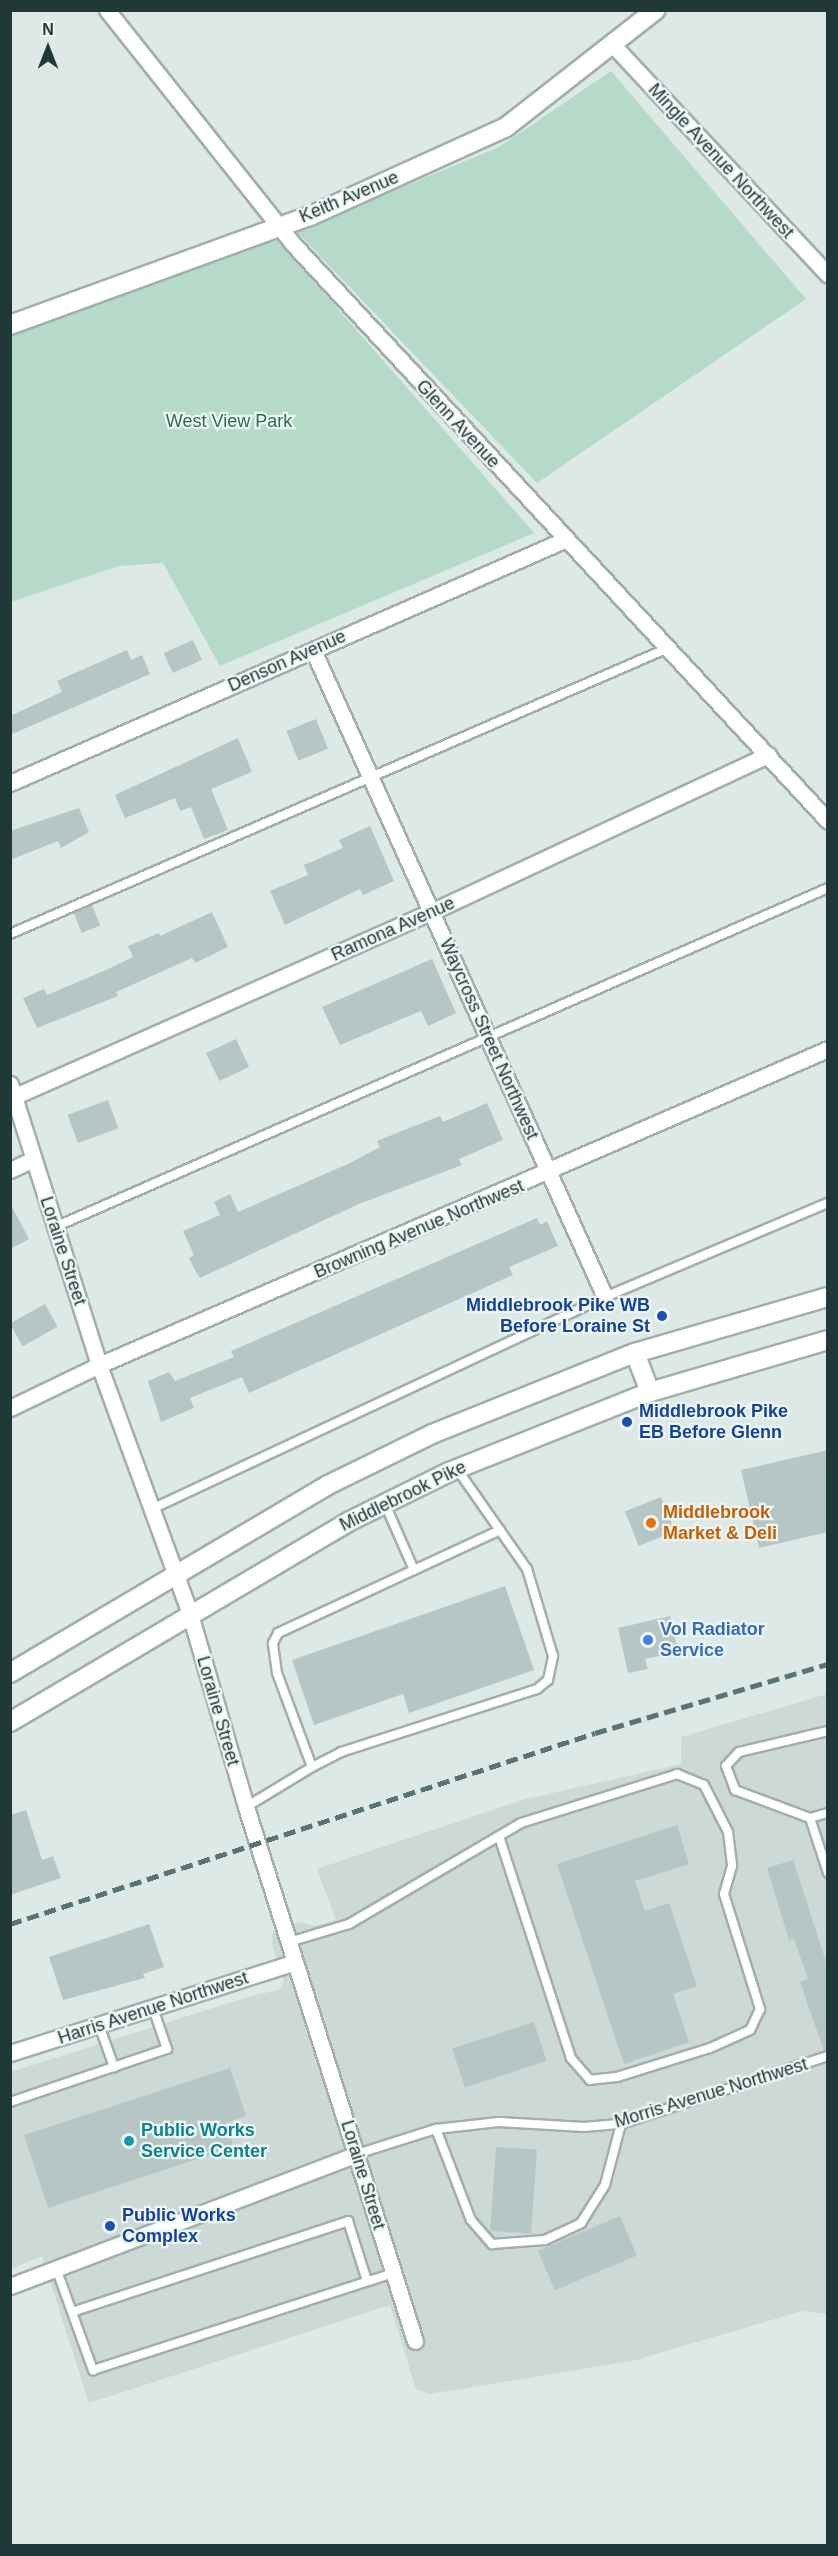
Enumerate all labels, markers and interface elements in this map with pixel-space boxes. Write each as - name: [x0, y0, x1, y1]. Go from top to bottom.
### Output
- north arrow: [18, 18, 78, 78]
- text: N: [42, 21, 54, 38]
- street label: Mingle Avenue Northwest: [643, 79, 799, 243]
- street label: Keith Avenue: [296, 166, 402, 228]
- street label: Glenn Avenue: [411, 375, 505, 473]
- park label: West View Park: [166, 410, 292, 432]
- street label: Denson Avenue: [224, 625, 350, 697]
- street label: Ramona Avenue: [328, 892, 458, 966]
- street label: Waycross Street Northwest: [435, 935, 543, 1143]
- street label: Browning Avenue Northwest: [310, 1175, 528, 1283]
- street label: Loraine Street: [35, 1194, 91, 1308]
- place label: Middlebrook Pike WB Before Loraine St: [466, 1295, 650, 1338]
- marker: Middlebrook Pike WB Before Loraine St: [655, 1309, 669, 1323]
- place label: Middlebrook Pike EB Before Glenn: [639, 1401, 788, 1444]
- marker: Middlebrook Pike EB Before Glenn: [620, 1415, 634, 1429]
- street label: Middlebrook Pike: [336, 1456, 470, 1536]
- place label: Middlebrook Market & Deli: [663, 1502, 777, 1544]
- marker: Middlebrook Market & Deli: [644, 1516, 658, 1530]
- place label: Vol Radiator Service: [660, 1619, 765, 1662]
- marker: Vol Radiator Service: [641, 1633, 655, 1647]
- street label: Loraine Street: [192, 1654, 244, 1768]
- street label: Harris Avenue Northwest: [55, 1967, 251, 2049]
- street label: Morris Avenue Northwest: [611, 2053, 811, 2133]
- street label: Loraine Street: [336, 2118, 390, 2232]
- place label: Public Works Service Center: [141, 2120, 267, 2162]
- marker: Public Works Service Center: [122, 2134, 136, 2148]
- place label: Public Works Complex: [122, 2205, 236, 2248]
- marker: Public Works Complex: [103, 2219, 117, 2233]

